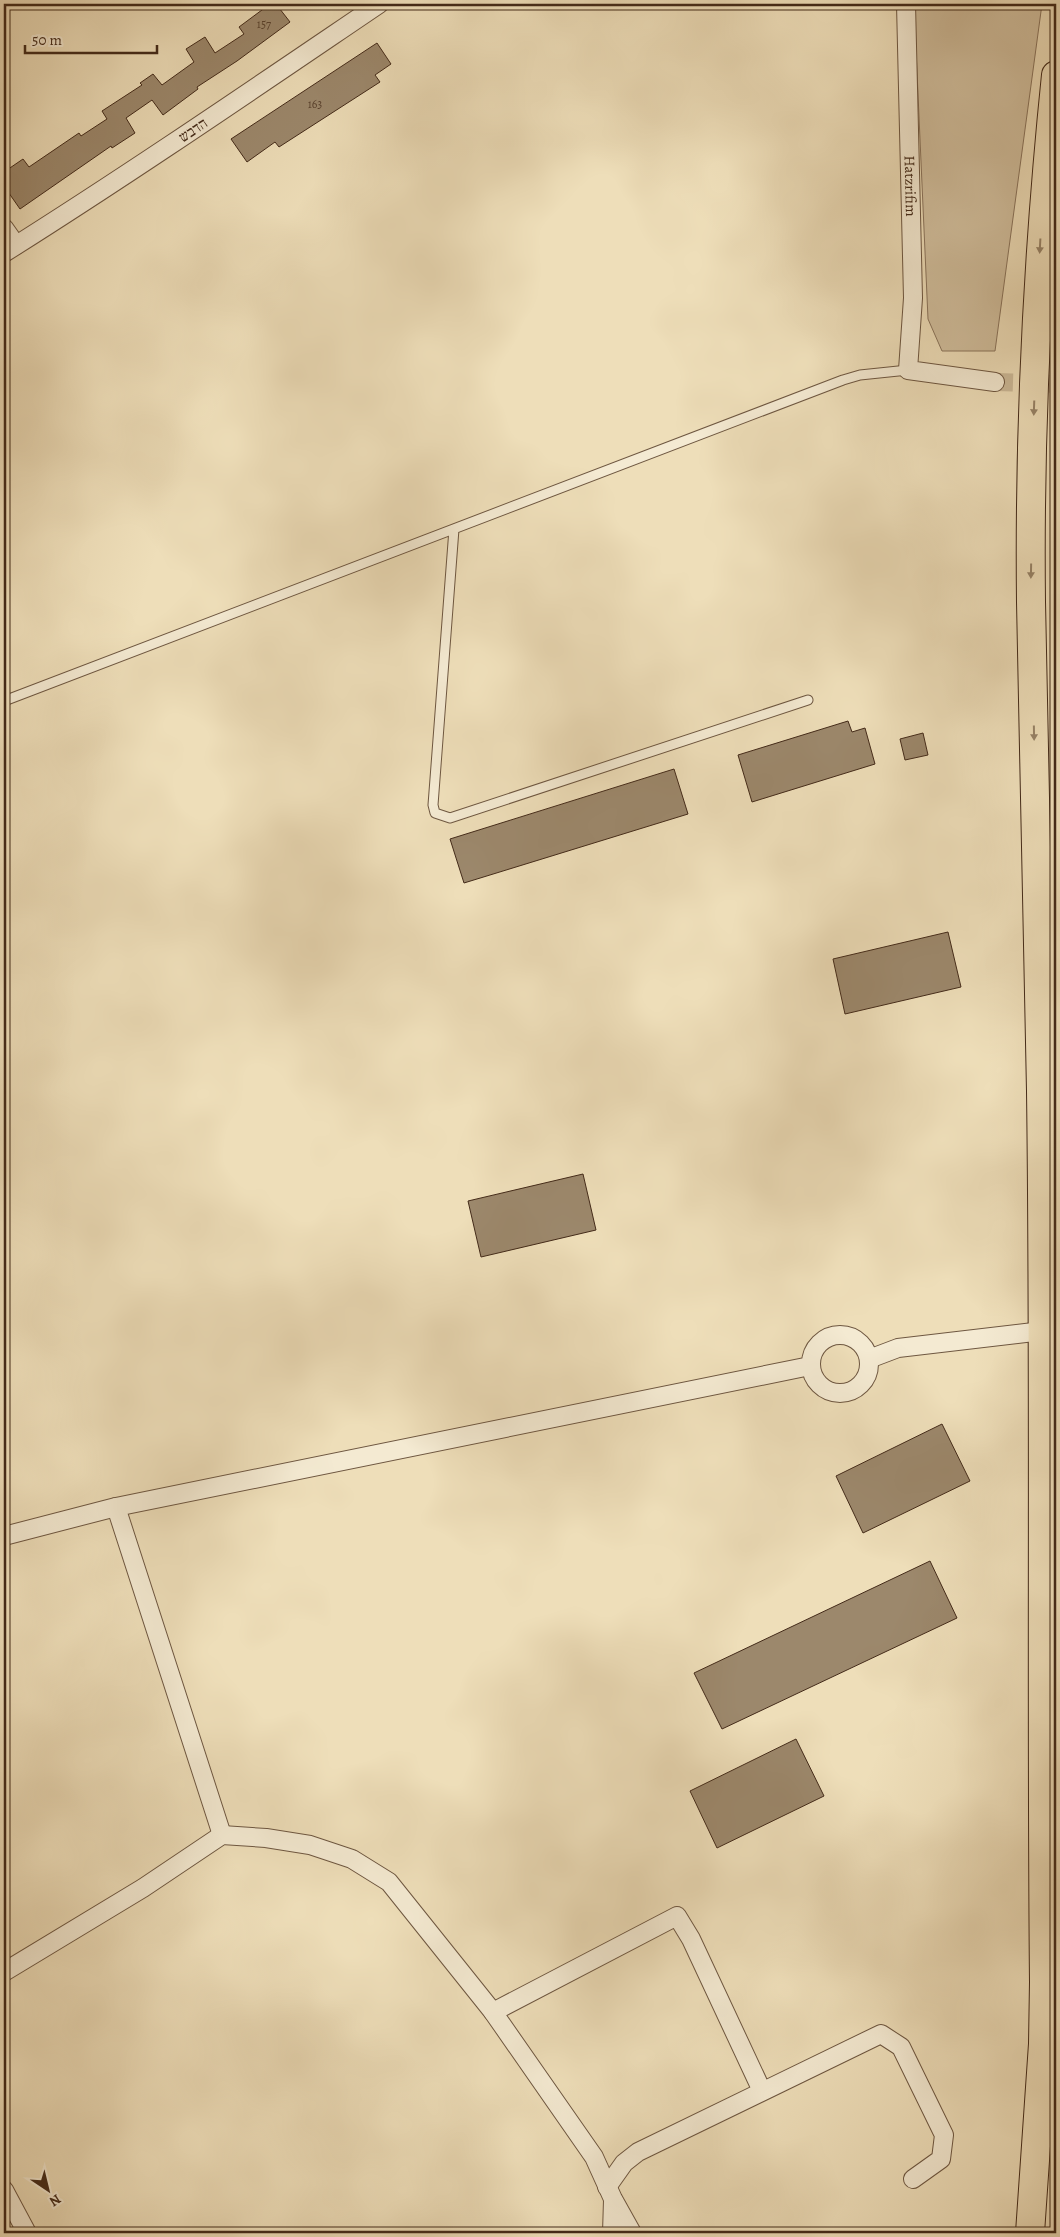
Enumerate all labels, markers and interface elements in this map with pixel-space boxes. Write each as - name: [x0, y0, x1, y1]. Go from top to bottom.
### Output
- house number: 157: [257, 16, 272, 32]
- scale bar: [25, 22, 158, 54]
- text: 50 m: [32, 30, 62, 50]
- house number: 163: [308, 96, 322, 112]
- street label: הדבש: [174, 113, 212, 147]
- street label: Hatzrifim: [900, 155, 921, 217]
- one-way arrow: [1036, 238, 1044, 254]
- one-way arrow: [1030, 400, 1038, 416]
- one-way arrow: [1027, 563, 1035, 579]
- one-way arrow: [1030, 725, 1038, 741]
- north arrow: [22, 2164, 72, 2214]
- text: N: [46, 2190, 65, 2211]

